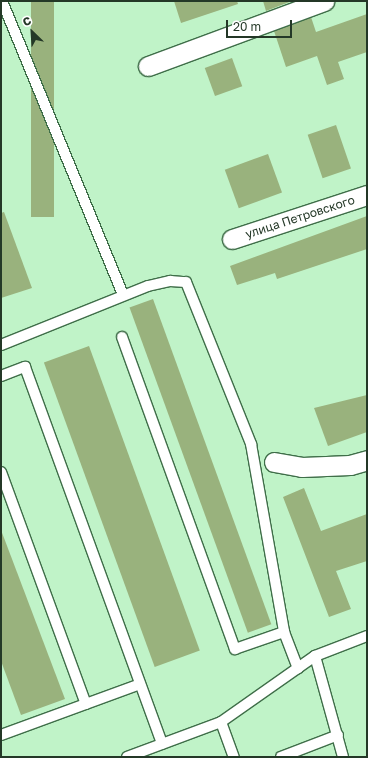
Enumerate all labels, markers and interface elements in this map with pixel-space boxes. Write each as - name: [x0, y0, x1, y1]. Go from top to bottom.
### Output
- north arrow: [12, 12, 52, 52]
- scale bar: [228, 12, 294, 38]
- text: С: [20, 13, 33, 28]
- text: 20 m: [233, 19, 261, 34]
- street label: улица Петровского: [243, 193, 357, 241]

